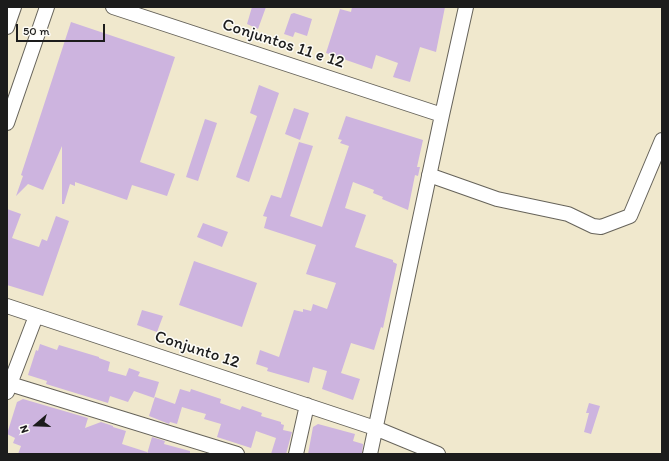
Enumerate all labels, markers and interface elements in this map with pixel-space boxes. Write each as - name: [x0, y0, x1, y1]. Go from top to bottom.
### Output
- street label: Conjuntos 11 e 12: [219, 15, 347, 73]
- scale bar: [18, 16, 107, 42]
- text: 50 m: [23, 24, 49, 38]
- street label: Conjunto 12: [152, 327, 242, 373]
- north arrow: [16, 405, 56, 445]
- text: N: [17, 423, 32, 435]

